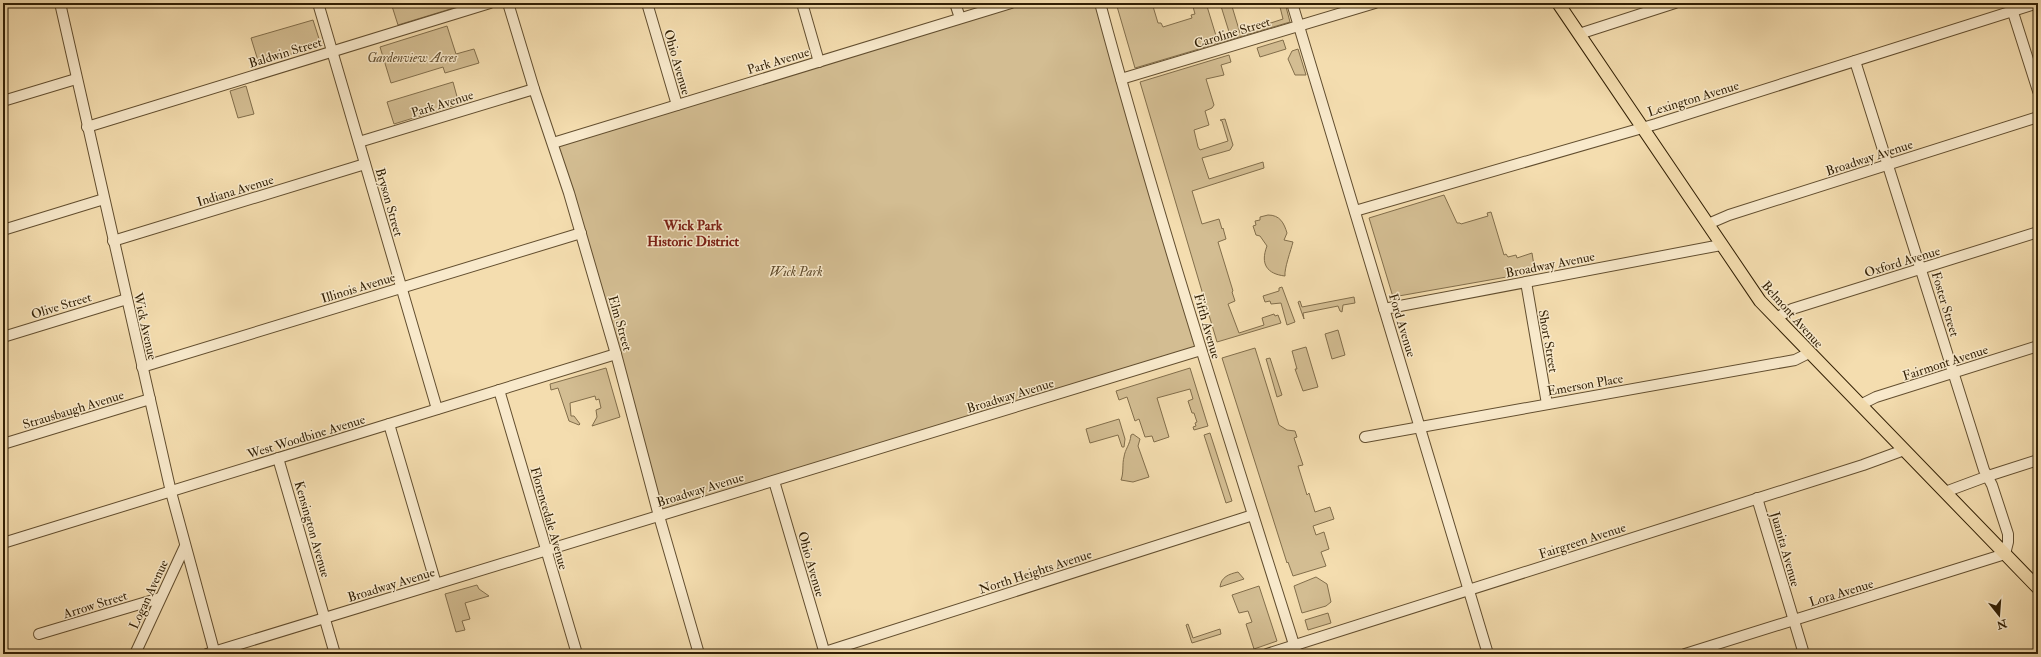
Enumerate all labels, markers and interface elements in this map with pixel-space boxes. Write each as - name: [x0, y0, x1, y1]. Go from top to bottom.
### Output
- street label: Caroline Street: [1192, 14, 1272, 52]
- street label: Ohio Avenue: [660, 28, 694, 97]
- street label: Baldwin Street: [247, 34, 324, 72]
- street label: Park Avenue: [745, 44, 812, 78]
- park label: Gardenview Acres: [367, 50, 457, 66]
- street label: Lexington Avenue: [1646, 77, 1741, 120]
- street label: Park Avenue: [409, 87, 476, 121]
- street label: Broadway Avenue: [1824, 136, 1916, 180]
- street label: Bryson Street: [371, 166, 406, 239]
- street label: Indiana Avenue: [195, 172, 276, 210]
- district label: Wick Park Historic District: [647, 217, 740, 250]
- street label: Oxford Avenue: [1863, 243, 1943, 281]
- street label: Broadway Avenue: [1504, 248, 1597, 282]
- park label: Wick Park: [769, 264, 823, 280]
- street label: Illinois Avenue: [319, 269, 398, 307]
- street label: Foster Street: [1928, 270, 1963, 339]
- street label: Belmont Avenue: [1758, 278, 1827, 352]
- street label: Olive Street: [29, 289, 93, 323]
- street label: Wick Avenue: [129, 290, 161, 362]
- street label: Fifth Avenue: [1190, 292, 1224, 361]
- street label: Ford Avenue: [1385, 292, 1419, 360]
- street label: Elm Street: [605, 294, 636, 353]
- street label: Short Street: [1535, 309, 1561, 374]
- street label: Fairmont Avenue: [1901, 341, 1991, 384]
- street label: Emerson Place: [1546, 370, 1625, 400]
- street label: Broadway Avenue: [965, 375, 1057, 418]
- street label: Strausbaugh Avenue: [21, 387, 126, 433]
- street label: West Woodbine Avenue: [245, 411, 368, 463]
- street label: Florencedale Avenue: [527, 465, 572, 572]
- street label: Broadway Avenue: [655, 469, 747, 512]
- street label: Kensington Avenue: [291, 479, 334, 580]
- street label: Juanita Avenue: [1766, 509, 1804, 589]
- street label: Fairgreen Avenue: [1537, 519, 1628, 563]
- street label: Ohio Avenue: [794, 530, 828, 599]
- street label: North Heights Avenue: [977, 546, 1094, 598]
- street label: Logan Avenue: [126, 557, 172, 632]
- street label: Broadway Avenue: [346, 564, 438, 607]
- street label: Lora Avenue: [1807, 575, 1876, 610]
- street label: Arrow Street: [60, 588, 129, 623]
- north arrow: [1979, 595, 2019, 635]
- text: N: [1994, 616, 2009, 632]

